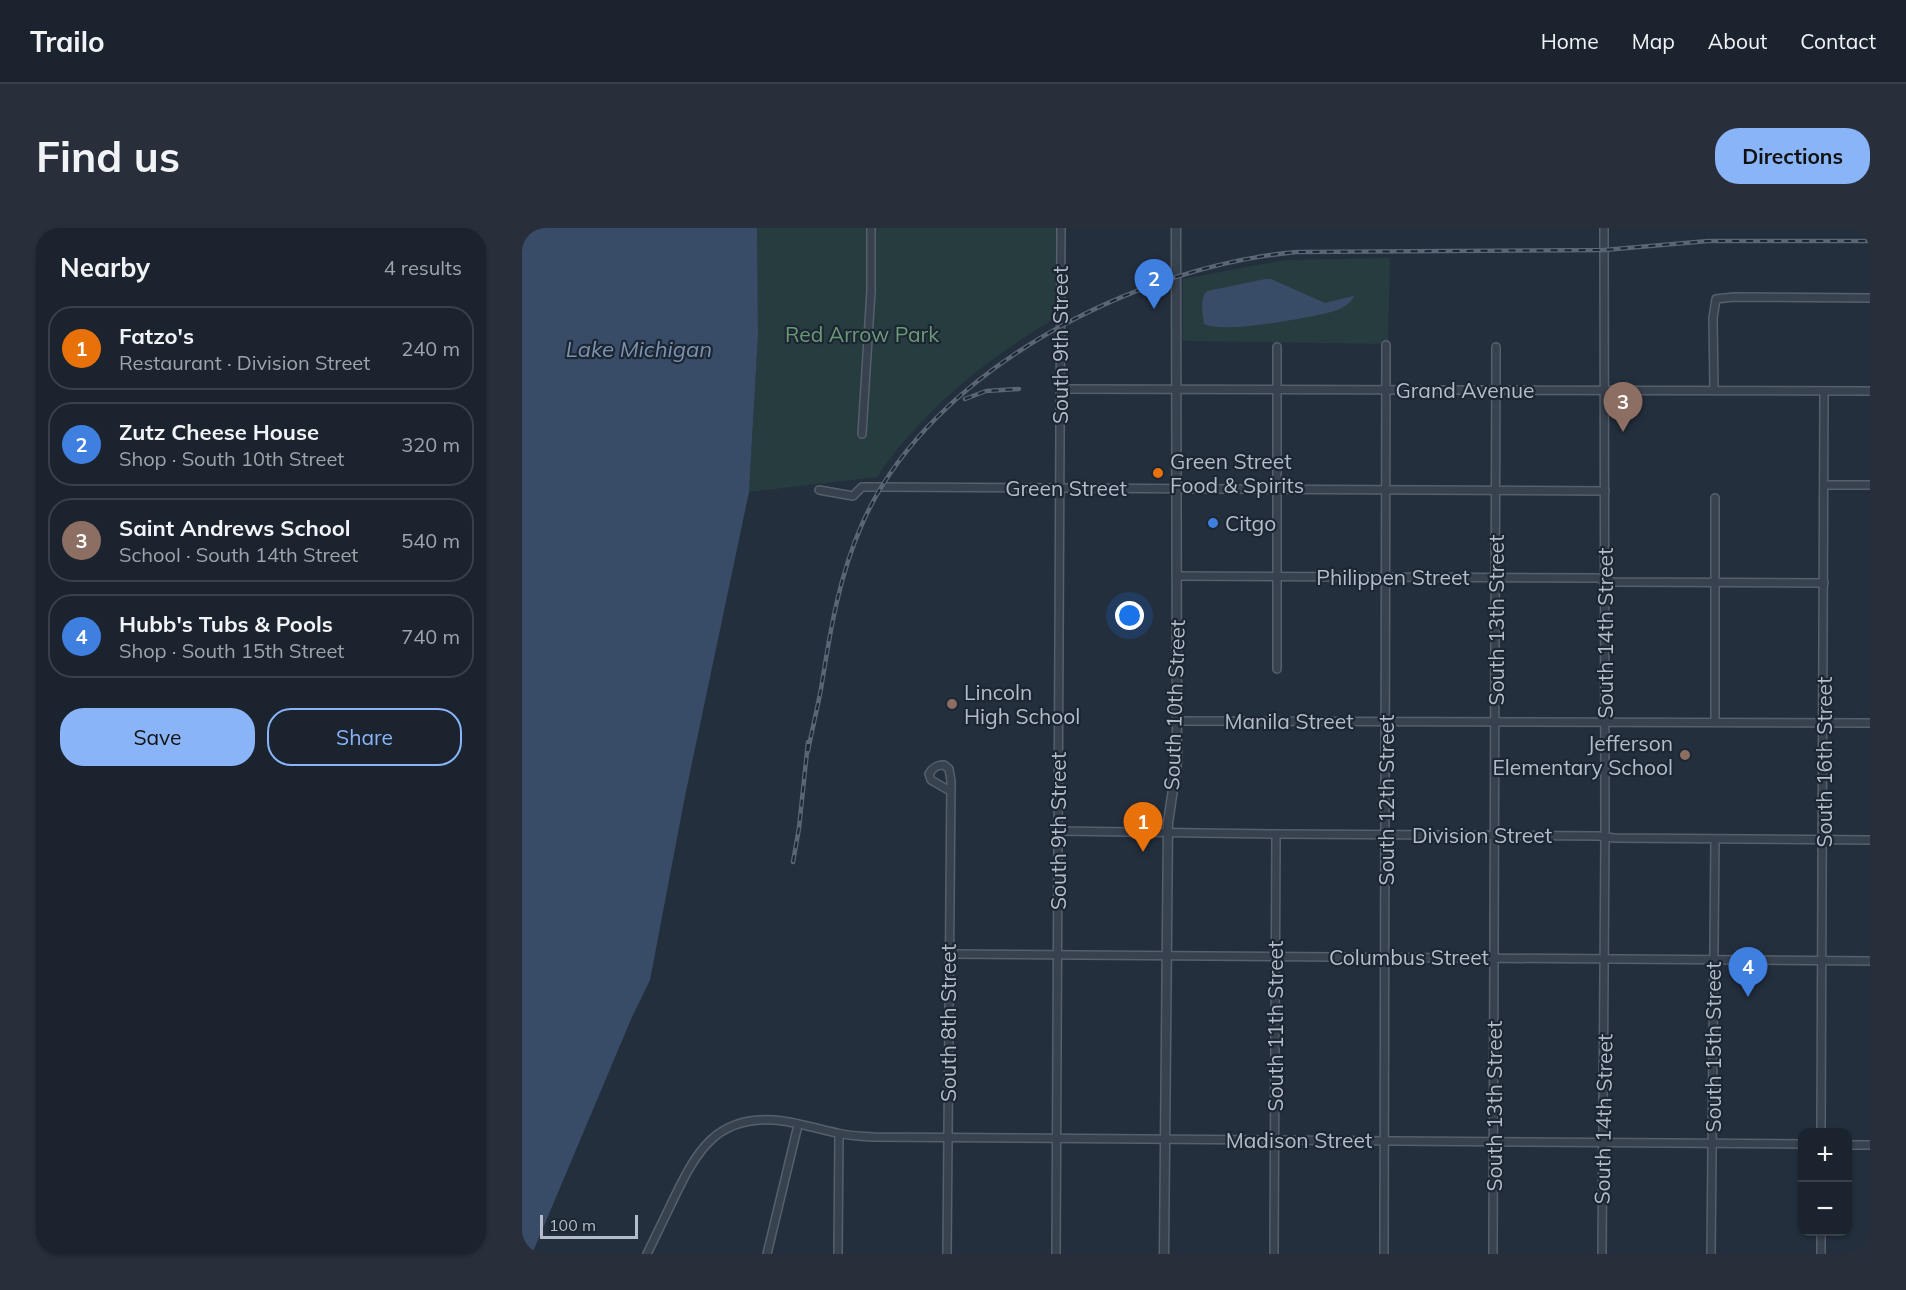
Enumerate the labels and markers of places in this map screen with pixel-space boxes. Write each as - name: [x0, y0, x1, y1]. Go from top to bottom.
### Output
- pin: 2: [1134, 260, 1174, 309]
- pin: 3: [1604, 382, 1642, 432]
- place label: Green Street Food & Spirits: [1170, 448, 1304, 498]
- marker: Green Street Food & Spirits: [1151, 466, 1165, 480]
- place label: Citgo: [1225, 510, 1276, 536]
- marker: Citgo: [1206, 516, 1220, 530]
- place label: Lincoln High School: [964, 679, 1080, 729]
- marker: Lincoln High School: [945, 697, 959, 711]
- place label: Jefferson Elementary School: [1492, 730, 1673, 780]
- marker: Jefferson Elementary School: [1678, 748, 1692, 762]
- pin: 1: [1124, 802, 1162, 852]
- pin: 4: [1728, 948, 1768, 997]

